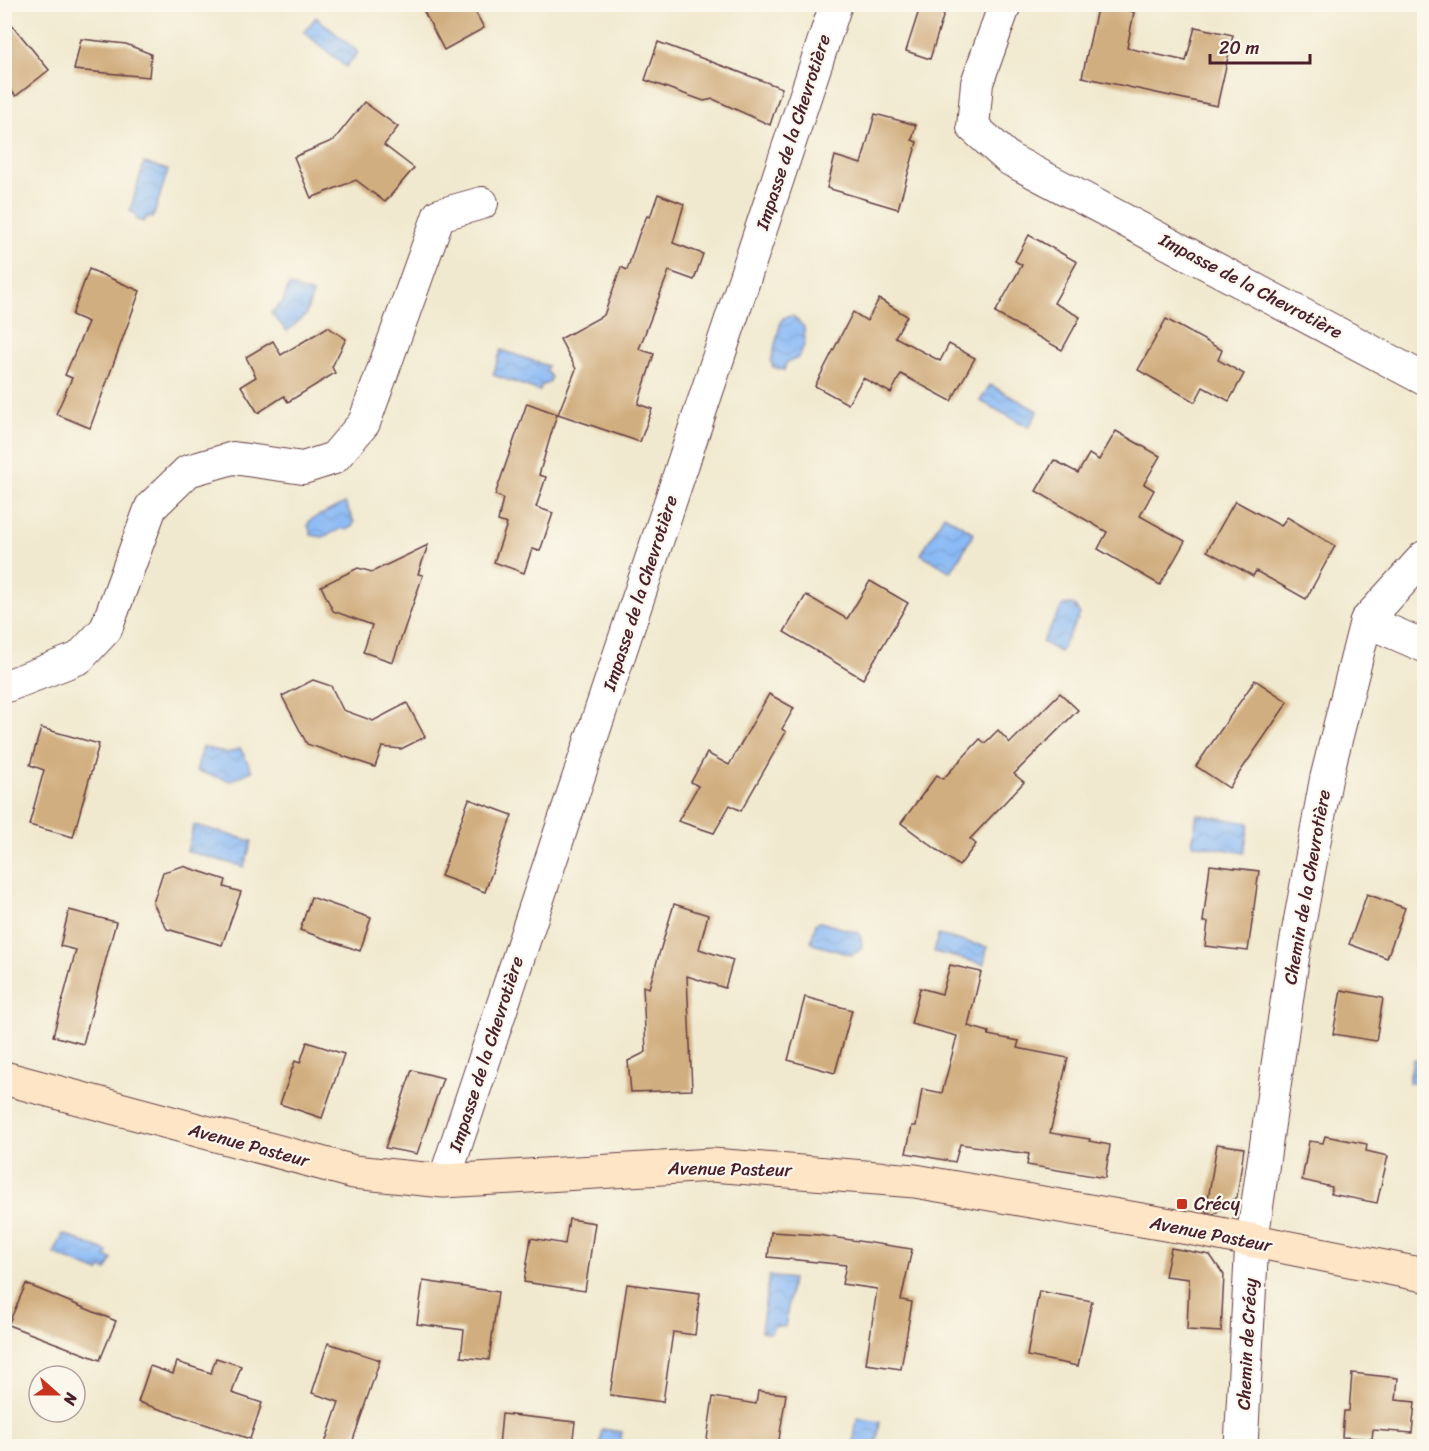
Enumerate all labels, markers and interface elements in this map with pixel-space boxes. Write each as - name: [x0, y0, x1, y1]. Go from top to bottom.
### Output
- scale bar: [1210, 27, 1310, 65]
- street label: Impasse de la Chevrotière: [746, 30, 840, 235]
- text: 20 m: [1219, 32, 1259, 64]
- street label: Impasse de la Chevrotière: [1153, 223, 1349, 348]
- street label: Impasse de la Chevrotière: [593, 491, 687, 696]
- street label: Chemin de la Chevrotière: [1274, 787, 1340, 987]
- street label: Impasse de la Chevrotière: [439, 952, 533, 1157]
- street label: Avenue Pasteur: [184, 1113, 314, 1177]
- street label: Avenue Pasteur: [667, 1152, 794, 1186]
- place label: Crécy: [1194, 1188, 1241, 1220]
- marker: Crécy: [1175, 1197, 1189, 1211]
- street label: Avenue Pasteur: [1146, 1206, 1276, 1262]
- street label: Chemin de Crécy: [1228, 1277, 1266, 1411]
- north arrow: [27, 1364, 87, 1424]
- text: N: [55, 1388, 86, 1410]

